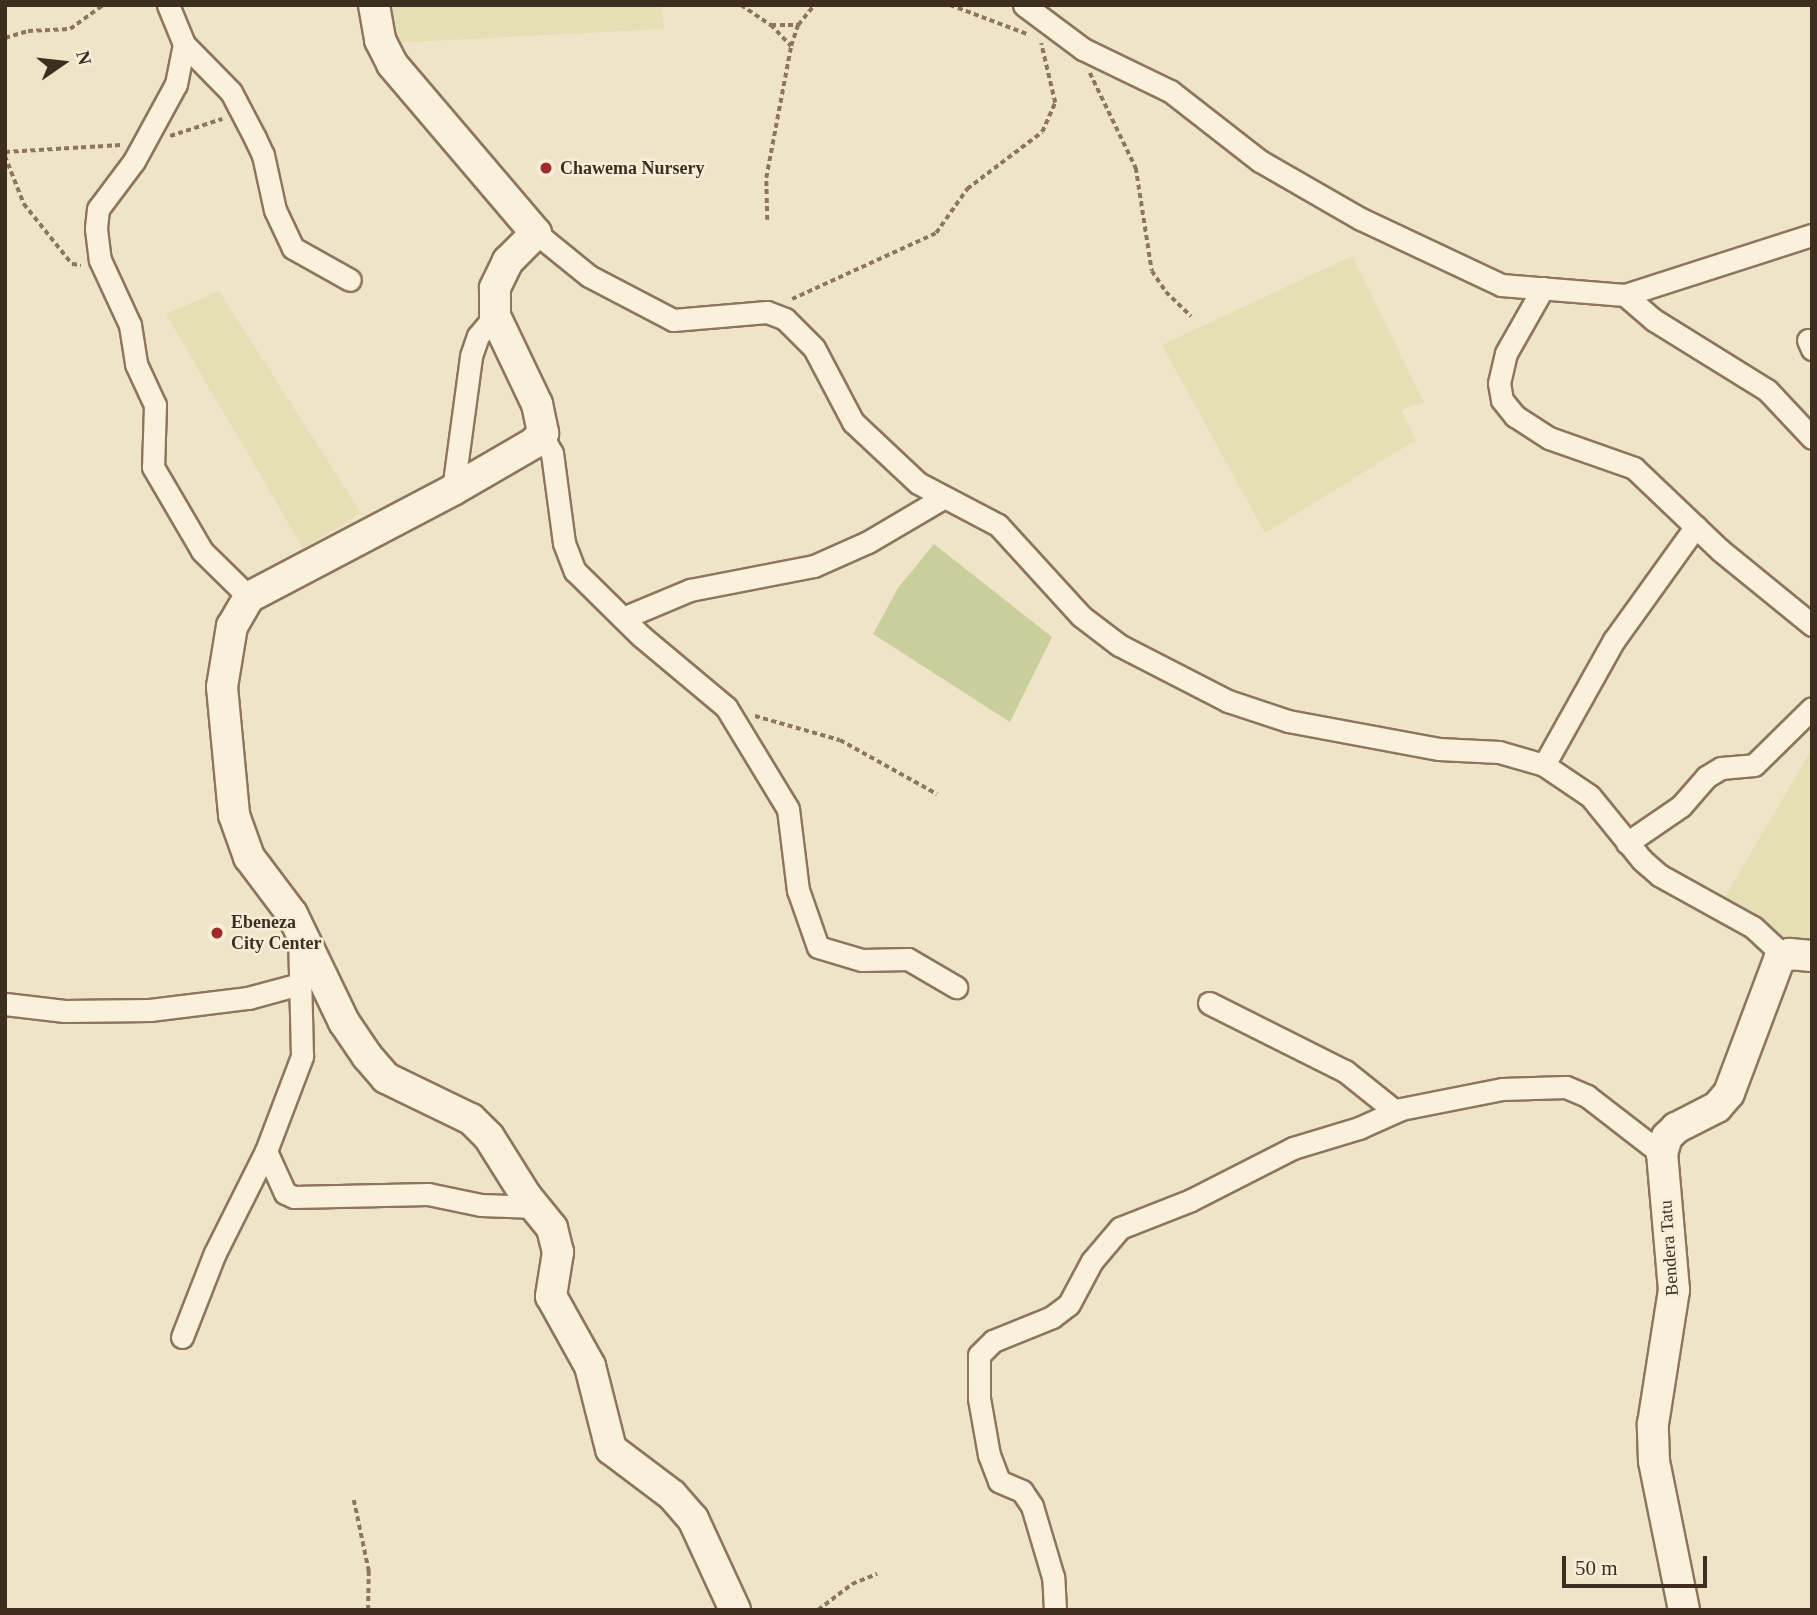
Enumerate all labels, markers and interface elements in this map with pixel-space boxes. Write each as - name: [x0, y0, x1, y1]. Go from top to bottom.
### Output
- north arrow: [28, 28, 98, 98]
- text: N: [72, 49, 96, 67]
- place label: Chawema Nursery: [560, 157, 704, 179]
- marker: Chawema Nursery: [538, 160, 554, 176]
- place label: Ebeneza City Center: [231, 912, 321, 954]
- marker: Ebeneza City Center: [209, 925, 225, 941]
- street label: Bendera Tatu: [1655, 1199, 1683, 1297]
- scale bar: [1565, 1542, 1710, 1586]
- text: 50 m: [1575, 1556, 1618, 1580]

